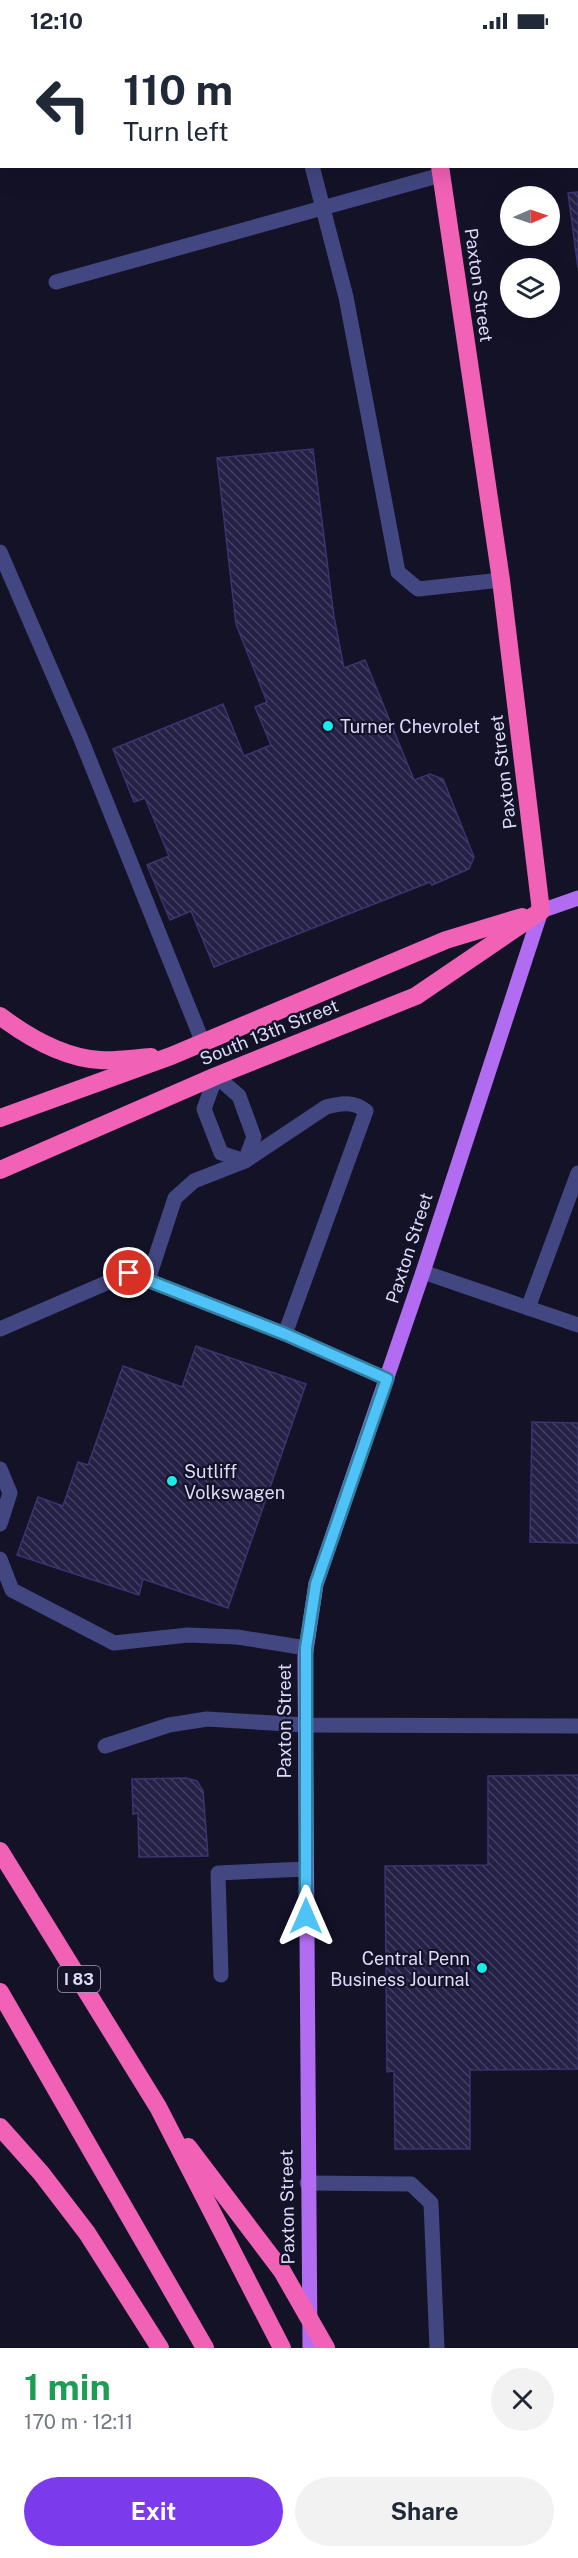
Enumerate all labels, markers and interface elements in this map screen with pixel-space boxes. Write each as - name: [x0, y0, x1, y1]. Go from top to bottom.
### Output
- text: 12:10: [30, 8, 83, 34]
- text: 110 m: [123, 65, 233, 114]
- icon: left: [24, 66, 102, 144]
- text: Turn left: [123, 115, 229, 147]
- north arrow: [500, 186, 560, 246]
- map controls: [500, 186, 560, 318]
- street label: Paxton Street: [461, 227, 497, 343]
- button: layers: [500, 258, 560, 318]
- street label: Paxton Street: [486, 714, 520, 830]
- place label: Turner Chevrolet: [340, 716, 480, 737]
- marker: Turner Chevrolet: [321, 719, 335, 733]
- street label: South 13th Street: [197, 995, 341, 1069]
- street label: Paxton Street: [381, 1190, 437, 1306]
- pin: [103, 1247, 154, 1298]
- icon: arrive: [112, 1256, 145, 1289]
- place label: Sutliff Volkswagen: [184, 1461, 285, 1503]
- marker: Sutliff Volkswagen: [165, 1474, 179, 1488]
- street label: Paxton Street: [274, 1663, 295, 1779]
- position arrow: [274, 1884, 338, 1948]
- place label: Central Penn Business Journal: [330, 1948, 470, 1990]
- marker: Central Penn Business Journal: [475, 1961, 489, 1975]
- road number: I 83: [58, 1966, 100, 1992]
- street label: Paxton Street: [275, 2149, 299, 2265]
- text: 1 min: [24, 2366, 111, 2408]
- button: close: [491, 2368, 554, 2431]
- text: 170 m · 12:11: [24, 2410, 133, 2434]
- button: Exit: [24, 2477, 283, 2546]
- button: Share: [295, 2477, 554, 2546]

